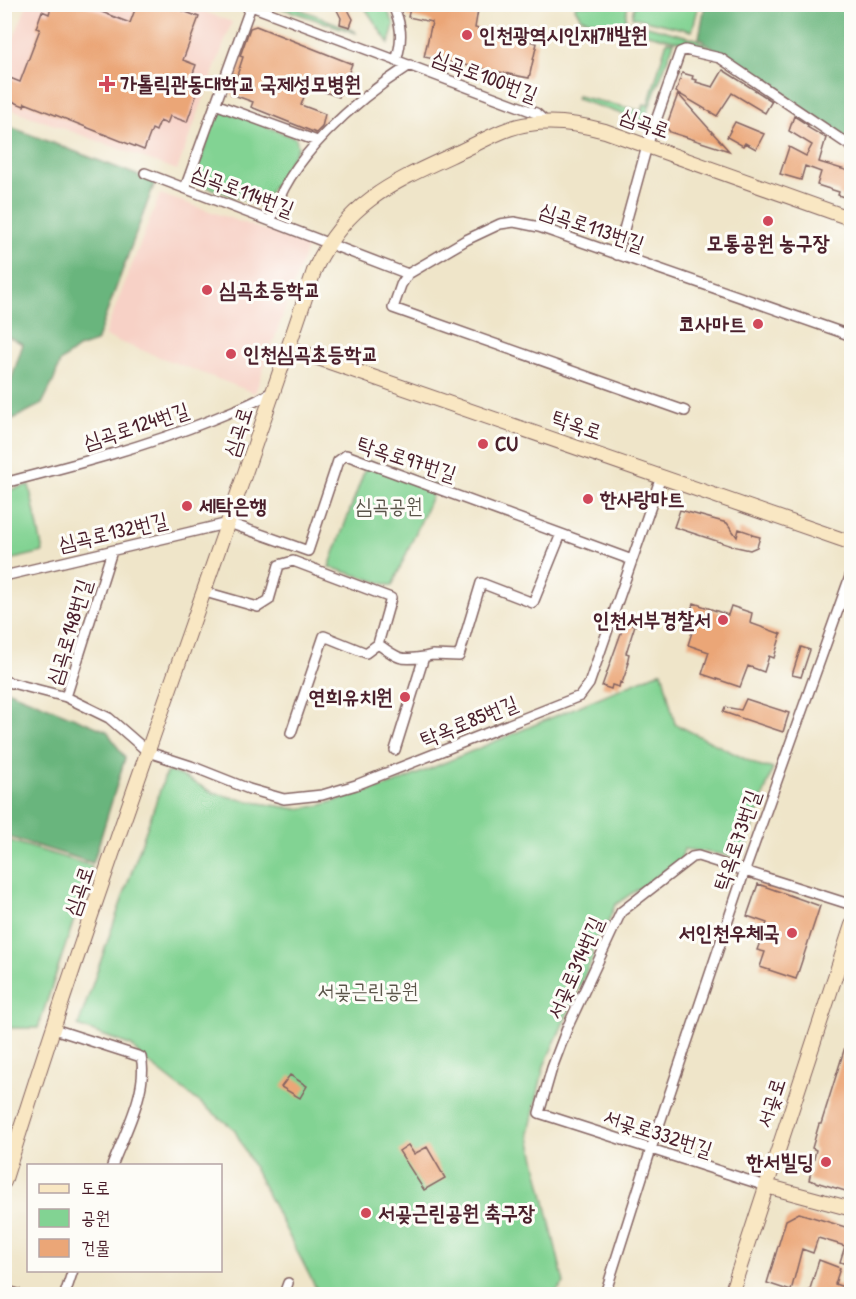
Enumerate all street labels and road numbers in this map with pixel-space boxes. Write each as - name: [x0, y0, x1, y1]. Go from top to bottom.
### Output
- street label: 심곡로100번길: [428, 42, 542, 109]
- street label: 심곡로: [616, 100, 674, 145]
- street label: 심곡로114번길: [188, 158, 299, 223]
- street label: 심곡로113번길: [536, 195, 649, 258]
- street label: 심곡로124번길: [79, 395, 193, 456]
- street label: 심곡로: [216, 403, 259, 460]
- street label: 탁옥로: [548, 403, 606, 446]
- street label: 탁옥로97번길: [354, 429, 461, 488]
- street label: 심곡로132번길: [55, 505, 170, 558]
- street label: 심곡로148번길: [39, 575, 98, 688]
- street label: 탁옥로85번길: [416, 688, 522, 753]
- street label: 탁옥로73번길: [706, 786, 767, 894]
- street label: 심곡로: [57, 862, 100, 920]
- street label: 서곶로314번길: [539, 912, 610, 1024]
- street label: 서곶로: [749, 1074, 792, 1131]
- street label: 서곶로332번길: [600, 1101, 717, 1164]

